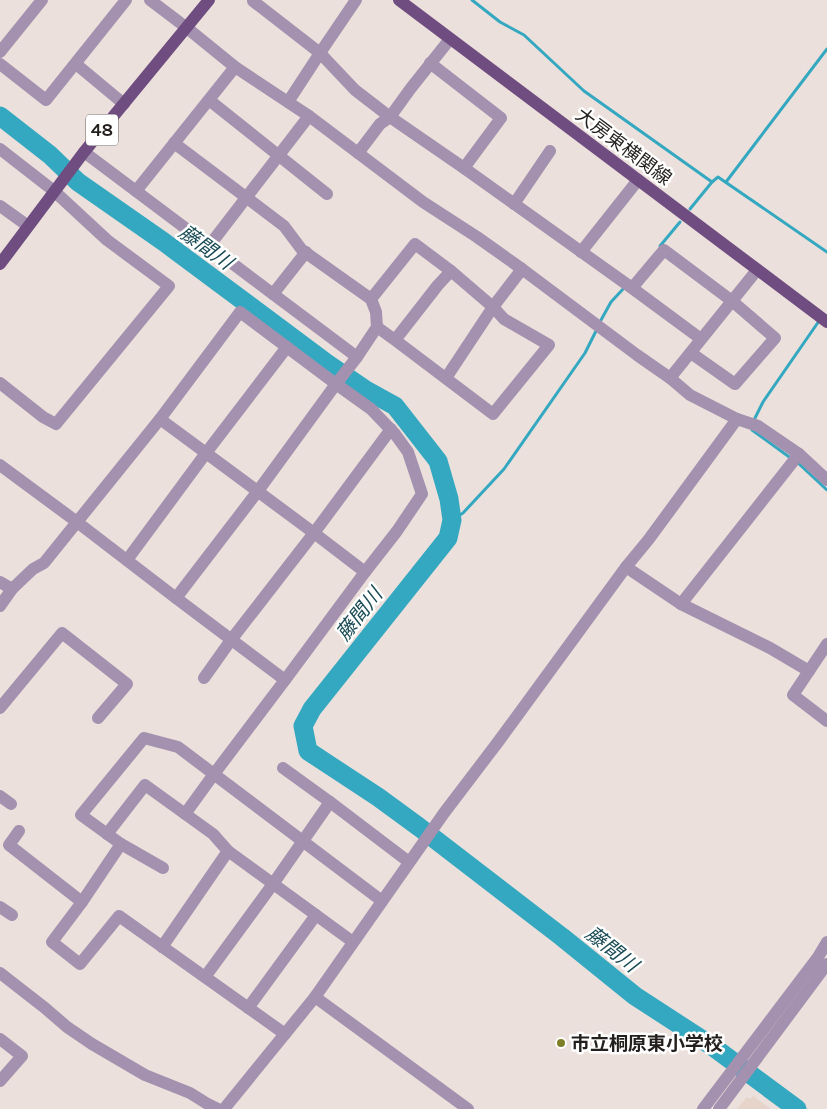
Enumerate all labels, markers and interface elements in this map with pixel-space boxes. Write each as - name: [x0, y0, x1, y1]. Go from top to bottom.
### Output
- street label: 大房東横関線: [571, 104, 676, 190]
- road number: 48: [86, 114, 118, 146]
- water label: 藤間川: [175, 220, 238, 276]
- water label: 藤間川: [332, 582, 388, 645]
- water label: 藤間川: [581, 922, 644, 978]
- place label: 市立桐原東小学校: [571, 1033, 723, 1055]
- marker: 市立桐原東小学校: [555, 1037, 567, 1049]

